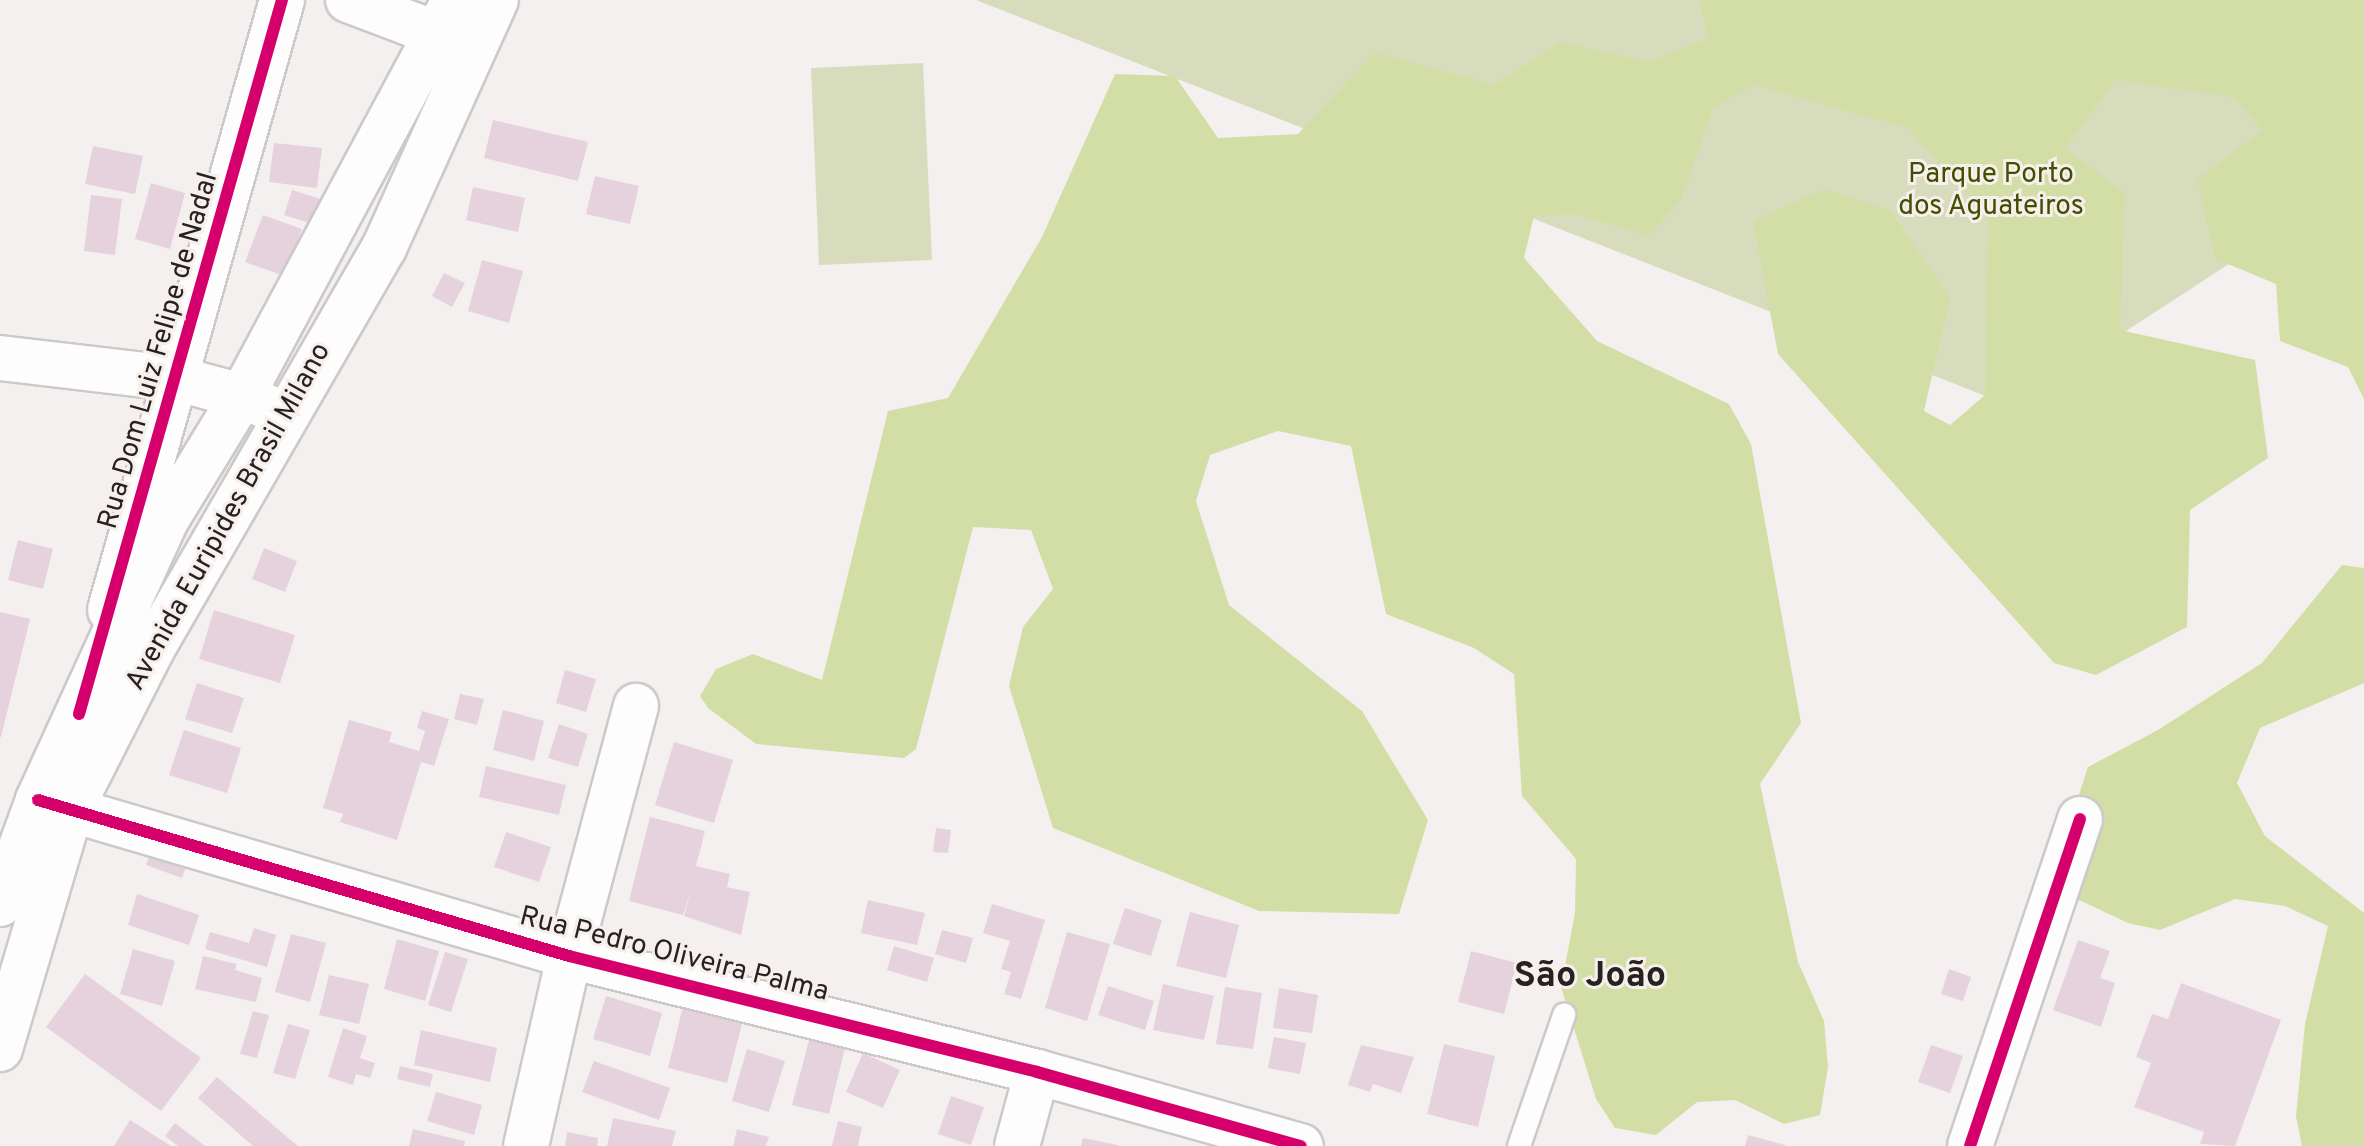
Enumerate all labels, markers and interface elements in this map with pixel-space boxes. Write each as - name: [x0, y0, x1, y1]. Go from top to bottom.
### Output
- park label: Parque Porto dos Aguateiros: [1898, 158, 2084, 224]
- street label: Rua Dom Luiz Felipe de Nadal: [92, 169, 226, 533]
- street label: Avenida Euripides Brasil Milano: [119, 337, 339, 697]
- street label: Rua Pedro Oliveira Palma: [516, 900, 832, 1010]
- district label: São João: [1514, 956, 1666, 1000]

